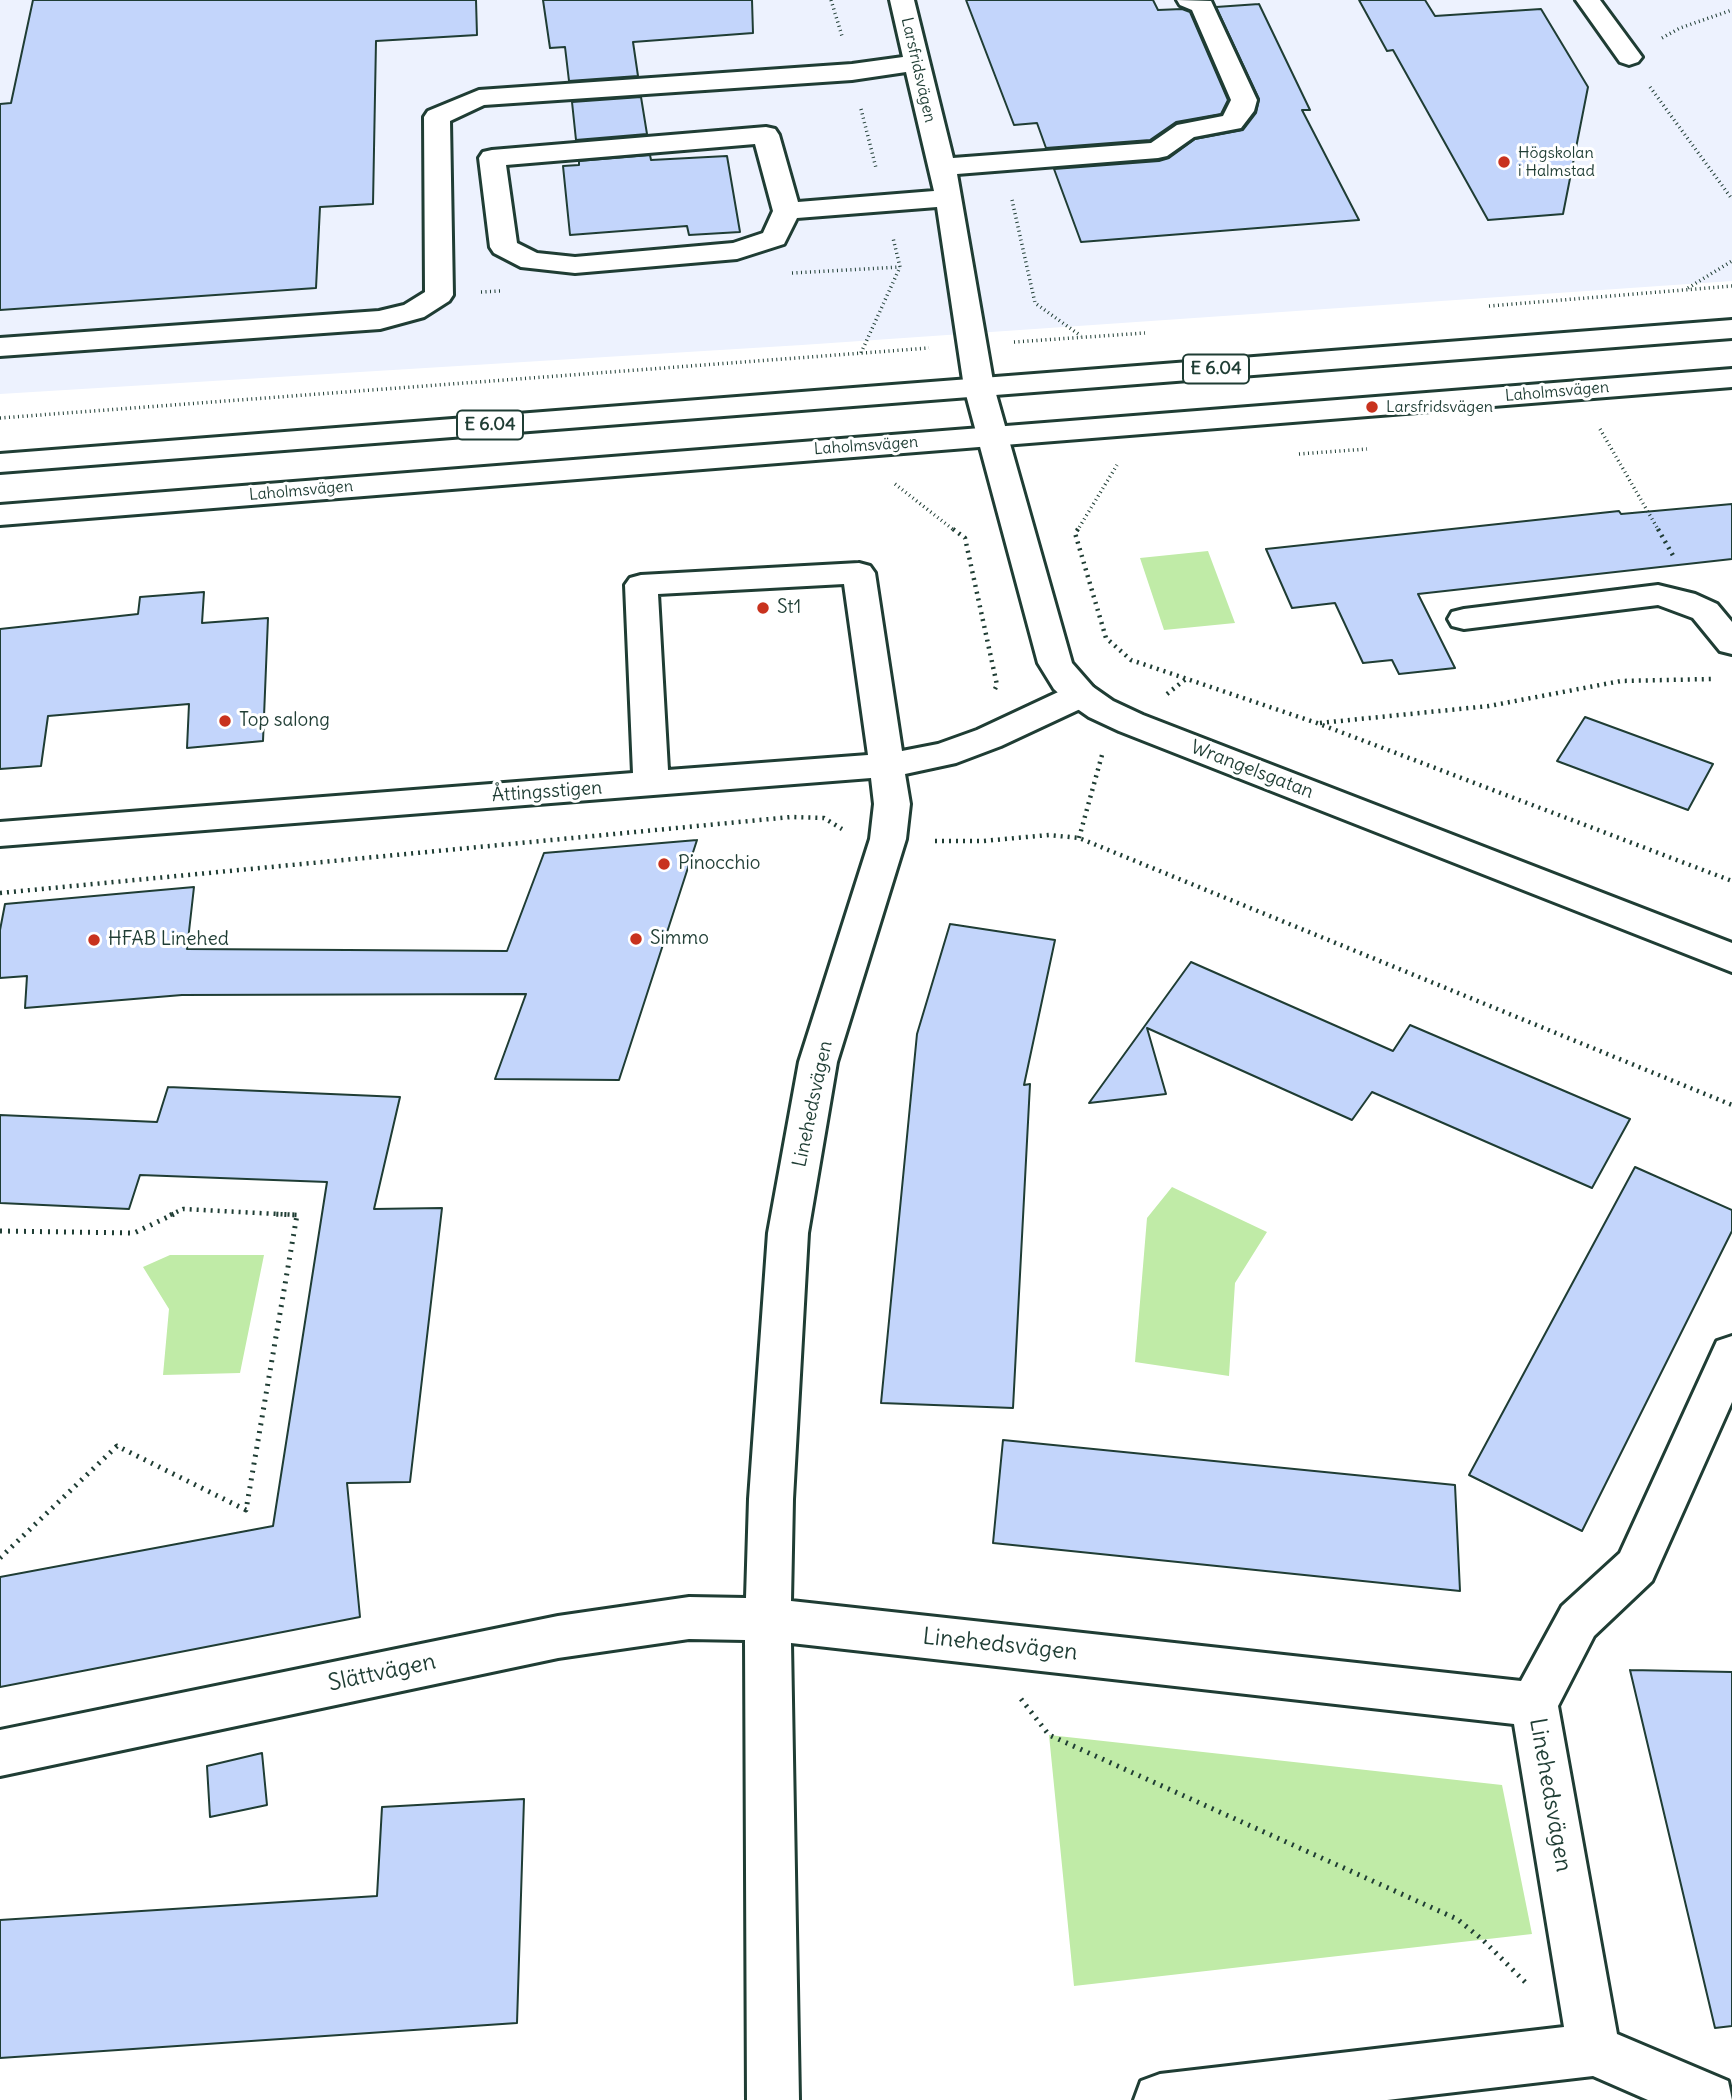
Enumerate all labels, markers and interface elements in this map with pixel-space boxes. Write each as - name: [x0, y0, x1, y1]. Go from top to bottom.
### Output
- street label: Larsfridsvägen: [897, 16, 939, 124]
- place label: Högskolan i Halmstad: [1518, 143, 1595, 181]
- marker: Högskolan i Halmstad: [1496, 154, 1512, 170]
- road number: E 6.04: [1183, 354, 1249, 384]
- street label: Laholmsvägen: [1504, 378, 1610, 406]
- place label: Larsfridsvägen: [1386, 397, 1493, 417]
- marker: Larsfridsvägen: [1364, 399, 1380, 415]
- road number: E 6.04: [457, 410, 523, 440]
- street label: Laholmsvägen: [813, 433, 919, 459]
- street label: Laholmsvägen: [248, 477, 354, 505]
- place label: St1: [777, 597, 801, 619]
- marker: St1: [755, 600, 771, 616]
- place label: Top salong: [239, 710, 330, 732]
- marker: Top salong: [217, 713, 233, 729]
- street label: Wrangelsgatan: [1187, 736, 1317, 804]
- street label: Åttingsstigen: [491, 777, 603, 807]
- place label: Pinocchio: [678, 853, 760, 875]
- marker: Pinocchio: [656, 856, 672, 872]
- place label: Simmo: [650, 928, 709, 950]
- place label: HFAB Linehed: [108, 929, 229, 951]
- marker: Simmo: [628, 931, 644, 947]
- marker: HFAB Linehed: [86, 932, 102, 948]
- street label: Linehedsvägen: [788, 1039, 838, 1169]
- street label: Linehedsvägen: [921, 1623, 1079, 1667]
- street label: Slättvägen: [326, 1648, 438, 1698]
- street label: Linehedsvägen: [1523, 1716, 1577, 1874]

